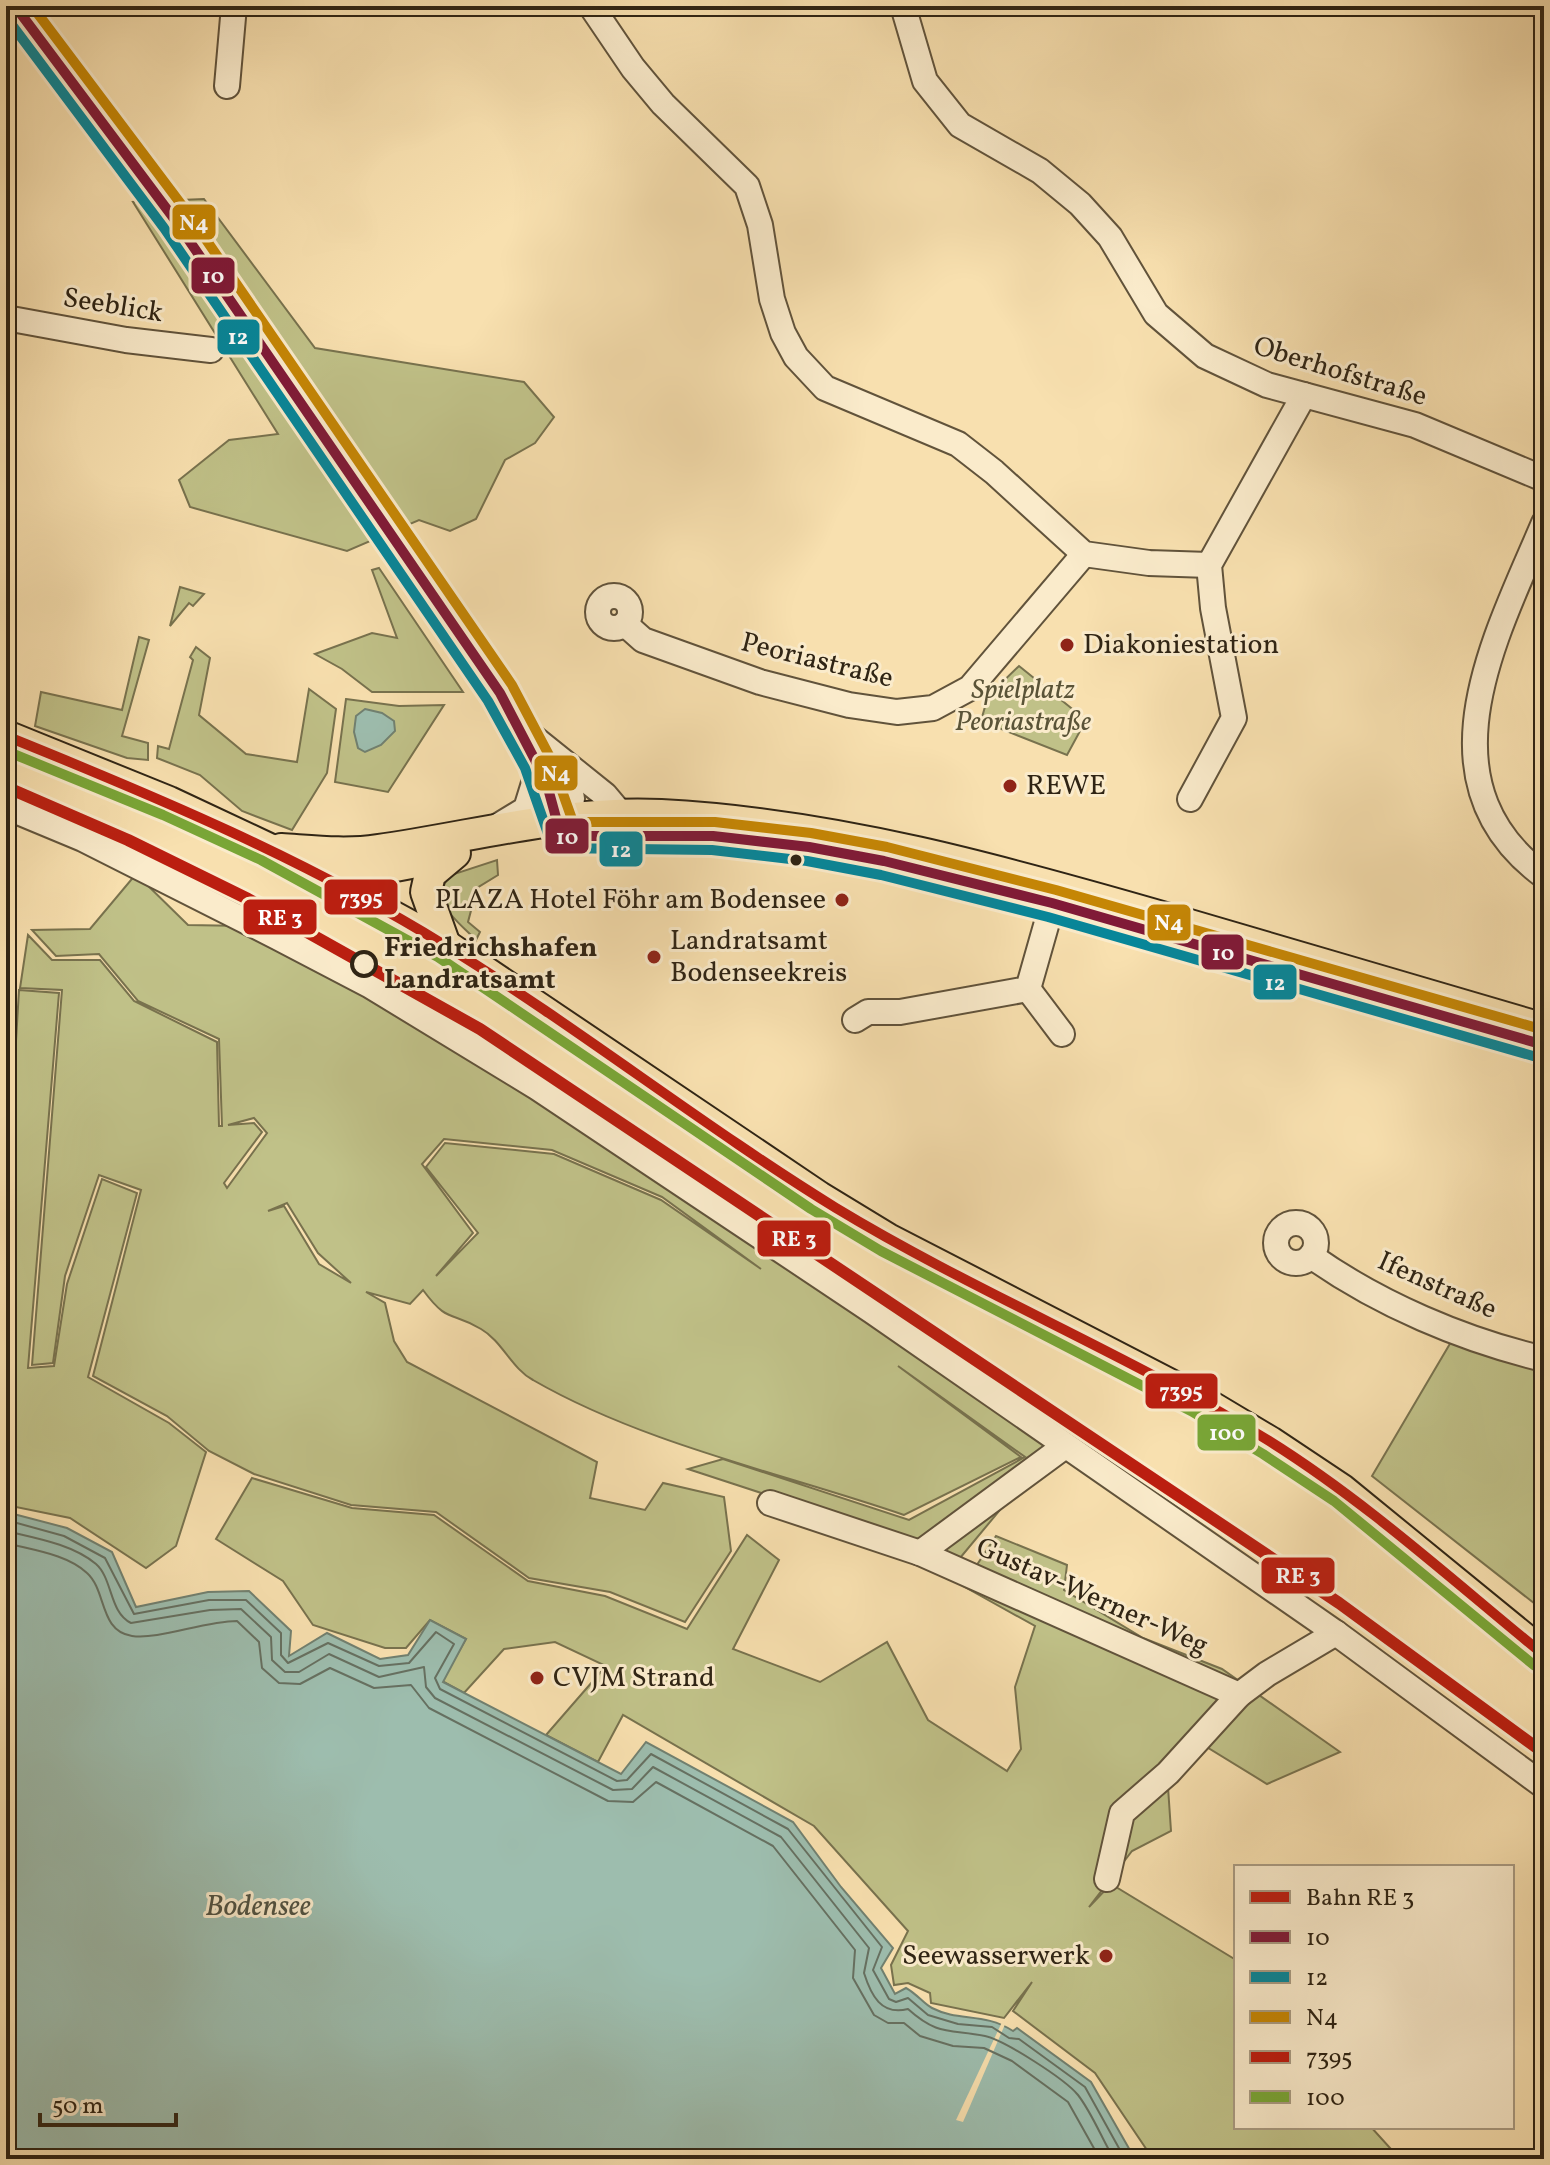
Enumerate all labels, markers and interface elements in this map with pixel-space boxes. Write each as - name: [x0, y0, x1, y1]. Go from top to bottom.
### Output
- line badge: N4: [171, 203, 217, 241]
- text: N4: [179, 209, 209, 240]
- line badge: 10: [190, 256, 236, 295]
- text: 10: [202, 262, 224, 293]
- street label: Seeblick: [60, 279, 166, 333]
- line badge: 12: [216, 318, 261, 356]
- text: 12: [228, 323, 248, 354]
- street label: Oberhofstraße: [1248, 327, 1432, 417]
- street label: Peoriastraße: [737, 623, 897, 699]
- place label: Diakoniestation: [1083, 626, 1279, 665]
- marker: Diakoniestation: [1058, 636, 1076, 654]
- park label: Spielplatz Peoriastraße: [955, 671, 1091, 742]
- line badge: N4: [533, 754, 579, 792]
- text: N4: [541, 760, 571, 791]
- place label: REWE: [1026, 767, 1106, 806]
- marker: REWE: [1001, 777, 1019, 795]
- line badge: 10: [544, 817, 590, 855]
- text: 10: [556, 823, 578, 854]
- line badge: 12: [598, 830, 644, 868]
- text: 12: [611, 836, 631, 867]
- unlabelled marker: [788, 852, 804, 868]
- line badge: 7395: [323, 878, 399, 916]
- place label: PLAZA Hotel Föhr am Bodensee: [435, 881, 826, 920]
- text: 7395: [339, 884, 383, 915]
- marker: PLAZA Hotel Föhr am Bodensee: [833, 891, 851, 909]
- line badge: RE 3: [242, 898, 318, 936]
- line badge: N4: [1146, 903, 1192, 942]
- text: RE 3: [258, 904, 302, 935]
- text: N4: [1154, 909, 1184, 940]
- place label: Landratsamt Bodenseekreis: [670, 922, 847, 993]
- place label: Friedrichshafen Landratsamt: [384, 929, 597, 1000]
- line badge: 10: [1200, 933, 1245, 971]
- text: 10: [1212, 939, 1234, 970]
- marker: Landratsamt Bodenseekreis: [645, 948, 663, 966]
- marker: Friedrichshafen Landratsamt: [351, 951, 377, 977]
- line badge: 12: [1252, 963, 1298, 1001]
- text: 12: [1265, 969, 1285, 1000]
- line badge: RE 3: [756, 1219, 832, 1258]
- text: RE 3: [772, 1225, 816, 1256]
- street label: Ifenstraße: [1371, 1242, 1503, 1330]
- line badge: 7395: [1144, 1372, 1219, 1410]
- text: 7395: [1159, 1377, 1203, 1408]
- line badge: 100: [1196, 1413, 1257, 1452]
- text: 100: [1209, 1419, 1245, 1450]
- street label: Gustav-Werner-Weg: [970, 1528, 1214, 1666]
- line badge: RE 3: [1260, 1556, 1336, 1595]
- text: RE 3: [1276, 1562, 1320, 1593]
- place label: CVJM Strand: [553, 1659, 715, 1698]
- marker: CVJM Strand: [528, 1669, 546, 1687]
- legend: [1234, 1865, 1514, 2129]
- text: Bahn RE 3: [1306, 1882, 1414, 1916]
- water label: Bodensee: [205, 1886, 311, 1928]
- text: 10: [1306, 1922, 1330, 1956]
- place label: Seewasserwerk: [902, 1937, 1090, 1976]
- marker: Seewasserwerk: [1097, 1947, 1115, 1965]
- text: 12: [1306, 1962, 1328, 1996]
- text: N4: [1306, 2002, 1338, 2036]
- text: 7395: [1306, 2042, 1353, 2076]
- scale bar: [40, 2077, 176, 2127]
- text: 100: [1306, 2082, 1345, 2116]
- text: 50 m: [52, 2090, 104, 2124]

